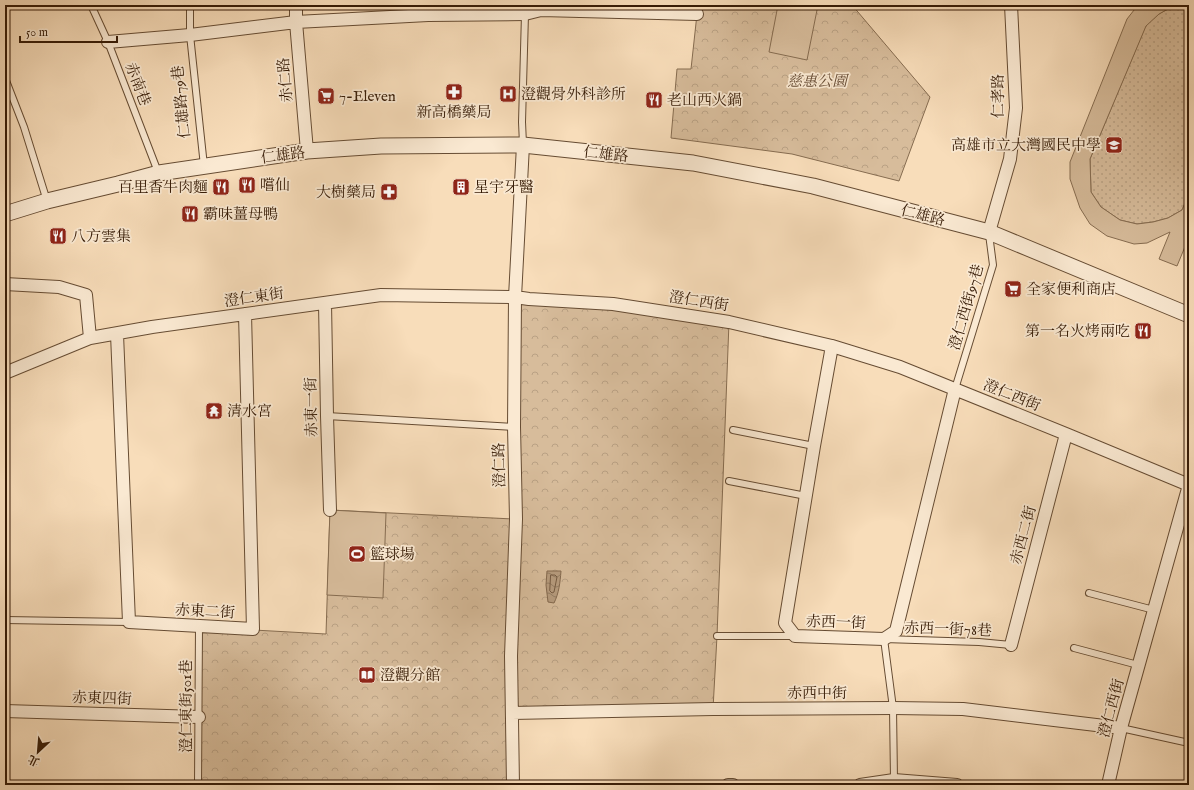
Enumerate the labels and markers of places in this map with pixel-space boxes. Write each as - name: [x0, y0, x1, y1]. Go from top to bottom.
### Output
- pharmacy icon: 新高橋藥局: [444, 82, 464, 102]
- hospital icon: 澄觀骨外科診所: [498, 84, 518, 104]
- place label: 澄觀骨外科診所: [521, 85, 626, 104]
- supermarket icon: 7-Eleven: [316, 86, 336, 106]
- place label: 7-Eleven: [339, 87, 396, 106]
- restaurant icon: 老山西火鍋: [644, 90, 664, 110]
- place label: 老山西火鍋: [667, 91, 742, 110]
- place label: 新高橋藥局: [416, 103, 492, 122]
- school or university icon: 高雄市立大灣國民中學: [1104, 135, 1124, 155]
- place label: 高雄市立大灣國民中學: [951, 136, 1101, 155]
- restaurant icon: 嚐仙: [237, 175, 257, 195]
- place label: 嚐仙: [260, 176, 290, 195]
- restaurant icon: 百里香牛肉麵: [211, 177, 231, 197]
- building icon: 星宇牙醫: [451, 177, 471, 197]
- place label: 百里香牛肉麵: [118, 178, 208, 197]
- place label: 星宇牙醫: [474, 178, 534, 197]
- pharmacy icon: 大樹藥局: [379, 182, 399, 202]
- place label: 大樹藥局: [316, 183, 376, 202]
- restaurant icon: 霸味薑母鴨: [180, 204, 200, 224]
- place label: 霸味薑母鴨: [203, 205, 278, 224]
- restaurant icon: 八方雲集: [48, 226, 68, 246]
- place label: 八方雲集: [71, 227, 131, 246]
- supermarket icon: 全家便利商店: [1003, 279, 1023, 299]
- place label: 全家便利商店: [1026, 280, 1116, 299]
- restaurant icon: 第一名火烤兩吃: [1133, 321, 1153, 341]
- place label: 第一名火烤兩吃: [1025, 322, 1130, 341]
- temple icon: 清水宮: [204, 401, 224, 421]
- place label: 清水宮: [227, 402, 272, 421]
- sports icon: 籃球場: [347, 544, 367, 564]
- place label: 籃球場: [370, 545, 415, 564]
- library icon: 澄觀分館: [357, 665, 377, 685]
- place label: 澄觀分館: [380, 666, 440, 685]

